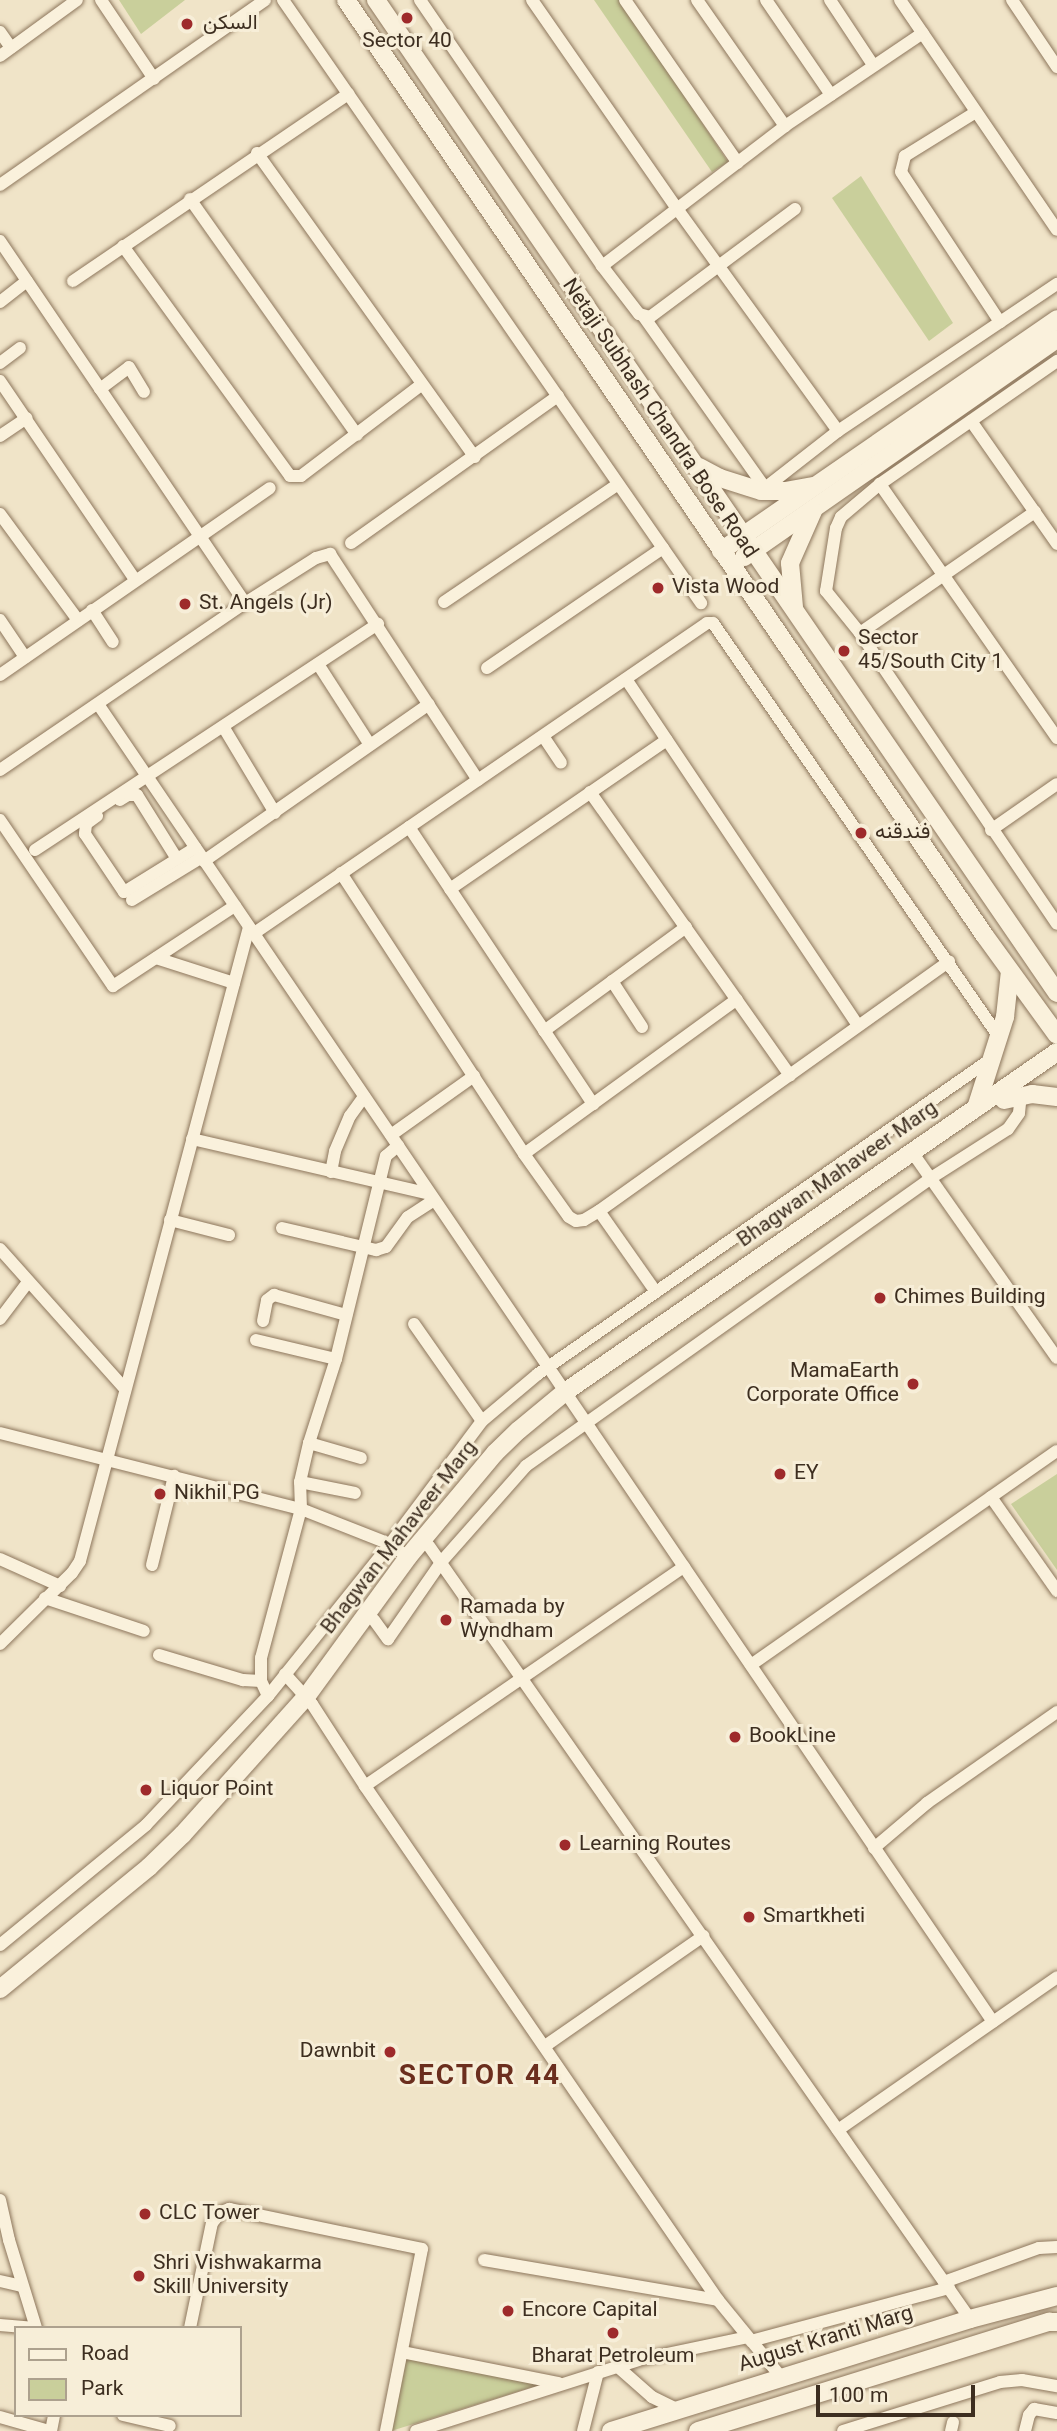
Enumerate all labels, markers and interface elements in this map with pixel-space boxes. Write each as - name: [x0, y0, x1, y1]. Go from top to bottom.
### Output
- marker: Sector 40: [399, 10, 415, 26]
- place label: السكن: [203, 11, 258, 37]
- marker: السكن: [177, 14, 197, 34]
- place label: Sector 40: [362, 29, 452, 55]
- street label: Netaji Subhash Chandra Bose Road: [556, 274, 762, 564]
- place label: Vista Wood: [672, 575, 779, 601]
- marker: Vista Wood: [650, 580, 666, 596]
- place label: St. Angels (Jr): [199, 591, 333, 617]
- marker: St. Angels (Jr): [177, 596, 193, 612]
- place label: Sector 45/South City 1: [858, 626, 1003, 676]
- marker: Sector 45/South City 1: [836, 643, 852, 659]
- place label: فندقنه: [875, 820, 930, 846]
- marker: فندقنه: [853, 825, 869, 841]
- street label: Bhagwan Mahaveer Marg: [733, 1096, 943, 1254]
- place label: Chimes Building: [894, 1285, 1046, 1311]
- marker: Chimes Building: [872, 1290, 888, 1306]
- place label: MamaEarth Corporate Office: [746, 1359, 899, 1409]
- marker: MamaEarth Corporate Office: [905, 1376, 921, 1392]
- street label: Bhagwan Mahaveer Marg: [317, 1436, 483, 1640]
- place label: EY: [794, 1461, 819, 1487]
- marker: EY: [772, 1466, 788, 1482]
- place label: Nikhil PG: [174, 1481, 260, 1507]
- marker: Nikhil PG: [152, 1486, 168, 1502]
- place label: Ramada by Wyndham: [460, 1595, 565, 1645]
- marker: Ramada by Wyndham: [438, 1612, 454, 1628]
- place label: BookLine: [749, 1724, 836, 1750]
- marker: BookLine: [727, 1729, 743, 1745]
- place label: Liquor Point: [160, 1777, 273, 1803]
- marker: Liquor Point: [138, 1782, 154, 1798]
- place label: Learning Routes: [579, 1832, 731, 1858]
- marker: Learning Routes: [557, 1837, 573, 1853]
- place label: Smartkheti: [763, 1904, 865, 1930]
- marker: Smartkheti: [741, 1909, 757, 1925]
- place label: Dawnbit: [300, 2039, 376, 2065]
- marker: Dawnbit: [382, 2044, 398, 2060]
- district label: SECTOR 44: [400, 2060, 560, 2094]
- place label: CLC Tower: [159, 2201, 260, 2227]
- marker: CLC Tower: [137, 2206, 153, 2222]
- place label: Shri Vishwakarma Skill University: [153, 2251, 322, 2301]
- marker: Shri Vishwakarma Skill University: [131, 2268, 147, 2284]
- place label: Encore Capital: [522, 2298, 658, 2324]
- street label: August Kranti Marg: [736, 2302, 916, 2378]
- marker: Encore Capital: [500, 2303, 516, 2319]
- marker: Bharat Petroleum: [605, 2325, 621, 2341]
- legend: [14, 2326, 242, 2417]
- text: Road: [81, 2338, 129, 2371]
- place label: Bharat Petroleum: [532, 2344, 694, 2370]
- scale bar: [819, 2372, 978, 2416]
- text: Park: [81, 2373, 123, 2406]
- text: 100 m: [829, 2380, 888, 2413]

